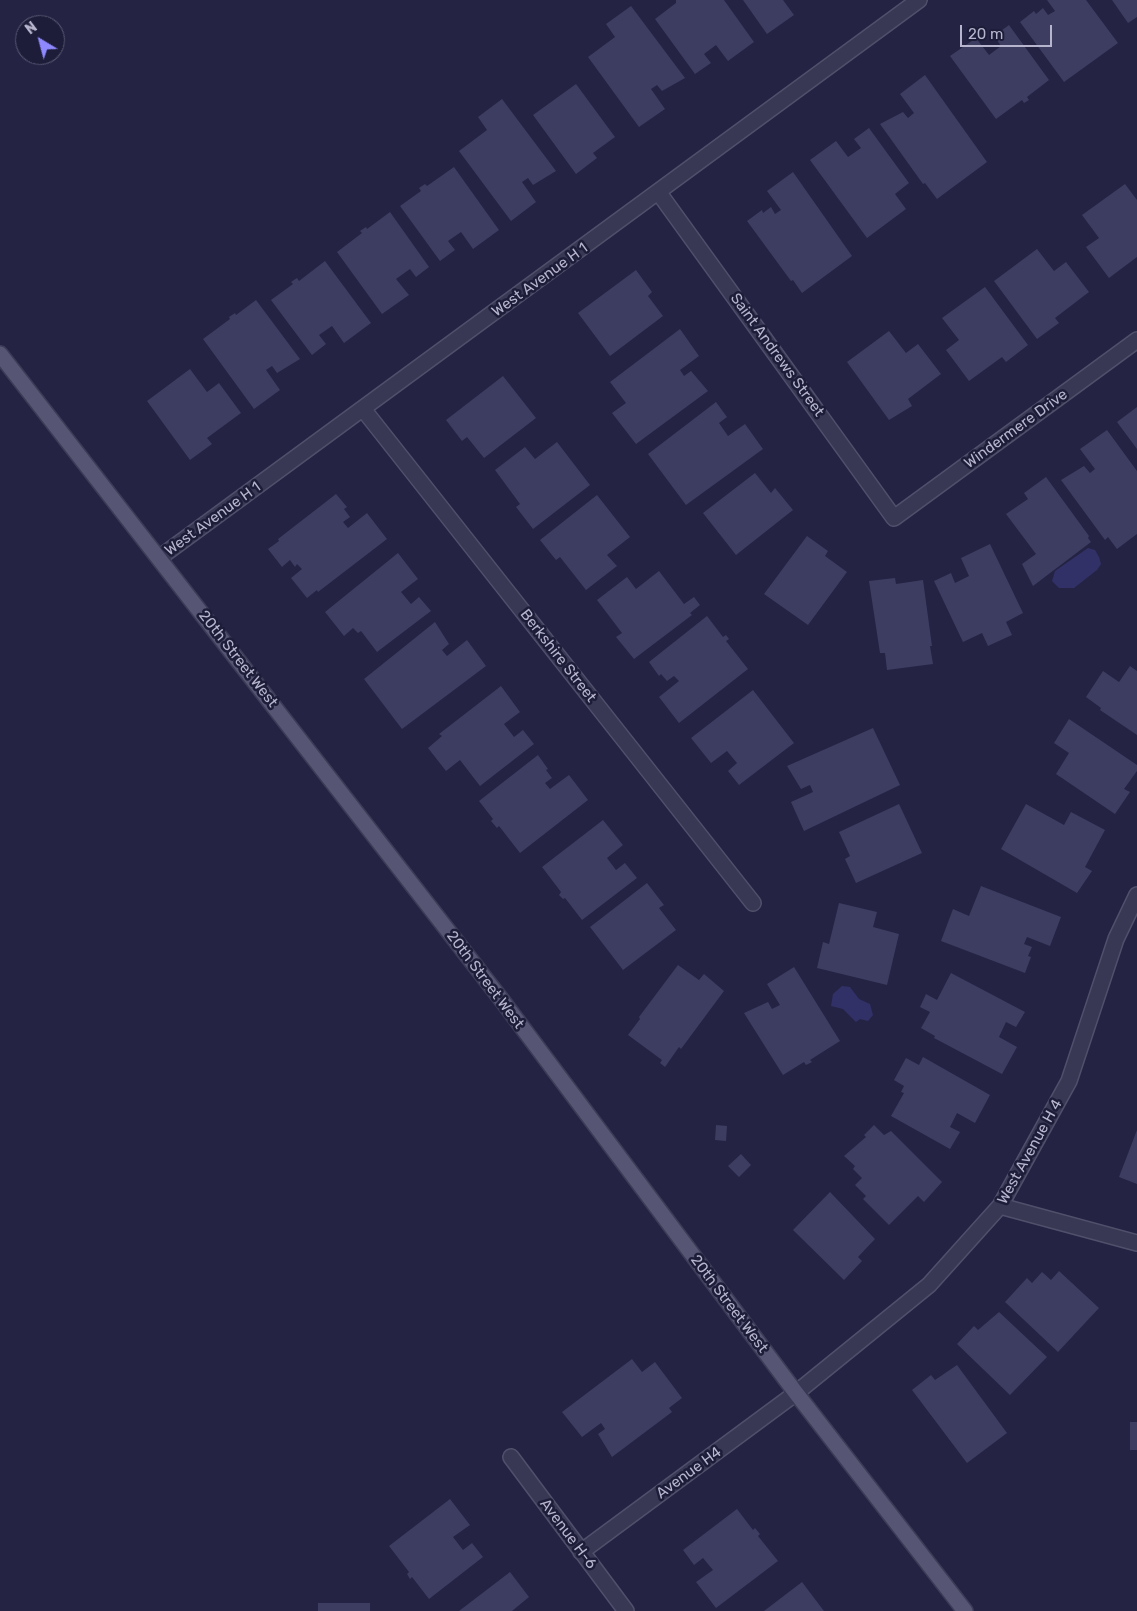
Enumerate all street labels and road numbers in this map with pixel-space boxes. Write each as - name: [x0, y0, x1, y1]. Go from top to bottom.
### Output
- street label: West Avenue H 1: [488, 239, 592, 321]
- street label: Saint Andrews Street: [726, 290, 828, 420]
- street label: Windermere Drive: [961, 386, 1071, 472]
- street label: West Avenue H 1: [161, 478, 265, 560]
- street label: Berkshire Street: [516, 606, 600, 706]
- street label: 20th Street West: [195, 607, 281, 711]
- street label: 20th Street West: [442, 928, 528, 1032]
- street label: West Avenue H 4: [994, 1096, 1066, 1208]
- street label: 20th Street West: [686, 1252, 772, 1356]
- street label: Avenue H4: [653, 1443, 725, 1503]
- street label: Avenue H-6: [536, 1495, 600, 1573]

